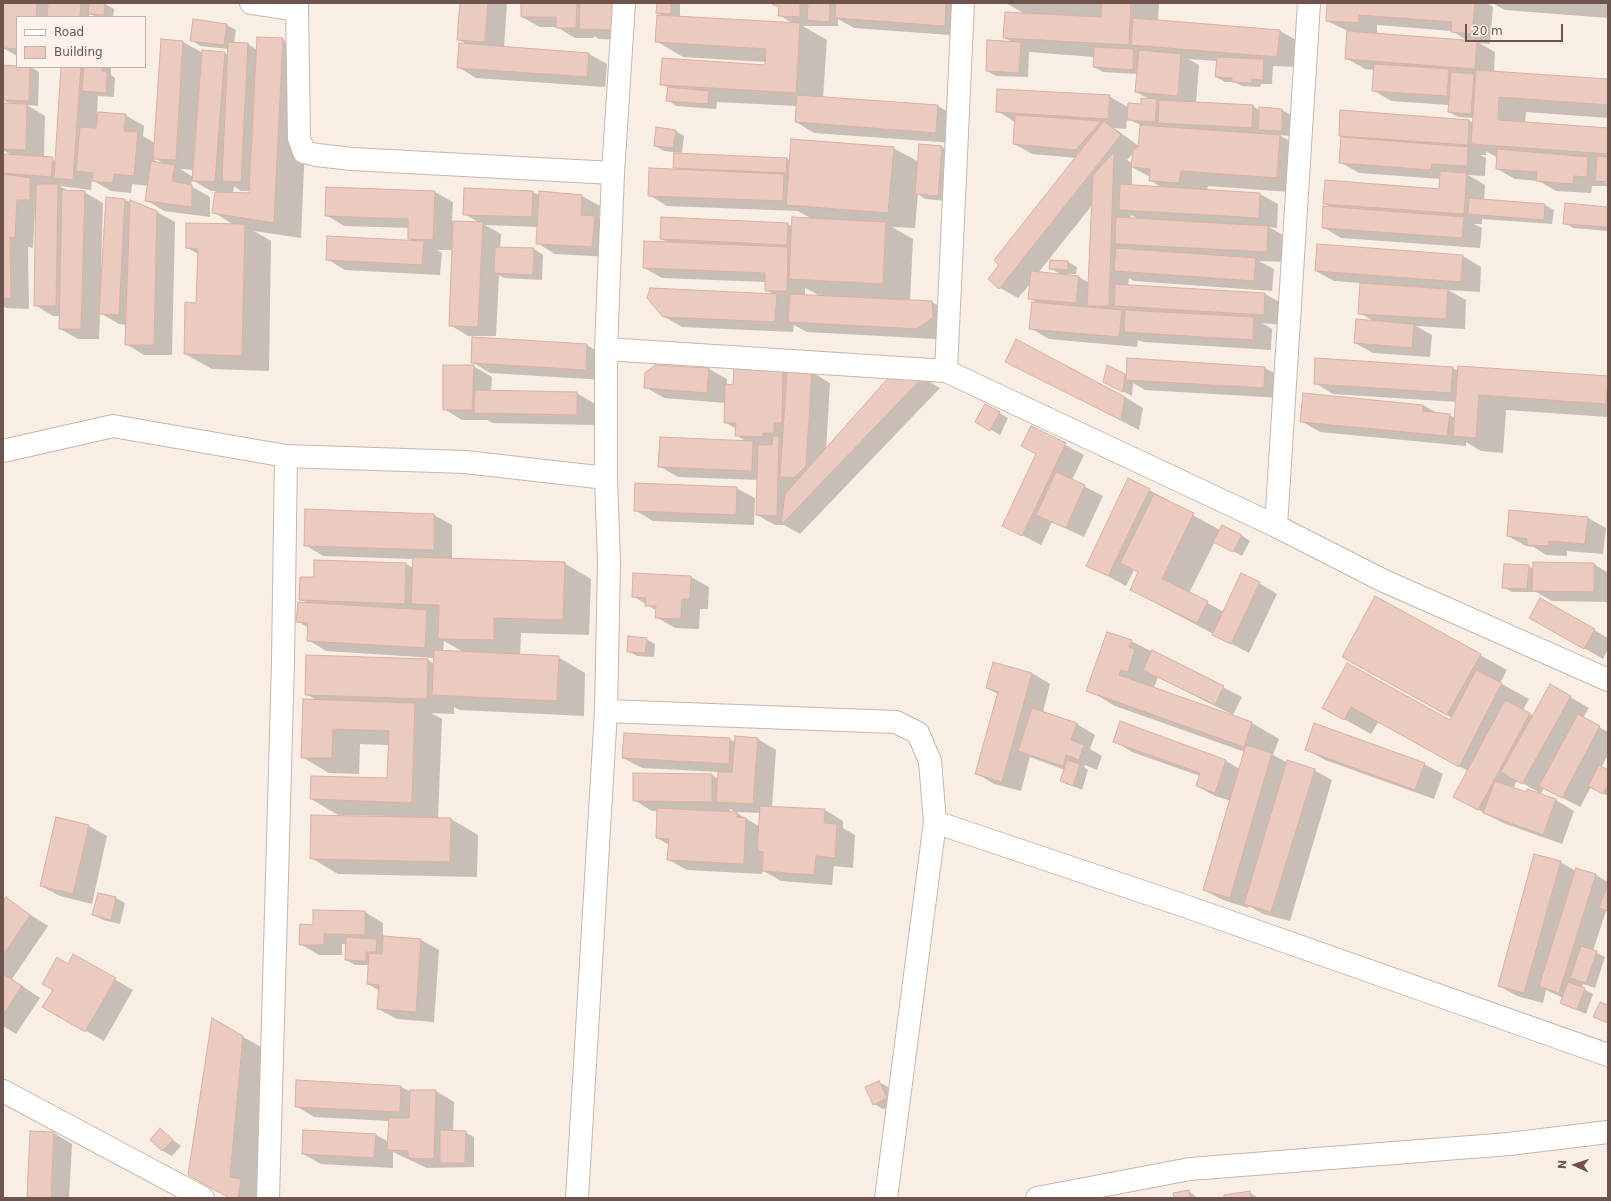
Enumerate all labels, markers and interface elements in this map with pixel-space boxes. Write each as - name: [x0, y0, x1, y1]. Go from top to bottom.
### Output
- legend: [16, 16, 146, 68]
- scale bar: [1467, 16, 1565, 42]
- text: 20 m: [1472, 24, 1503, 38]
- text: Road: [54, 25, 84, 39]
- text: Building: [54, 45, 103, 59]
- north arrow: [1555, 1145, 1595, 1185]
- text: N: [1556, 1159, 1569, 1169]

